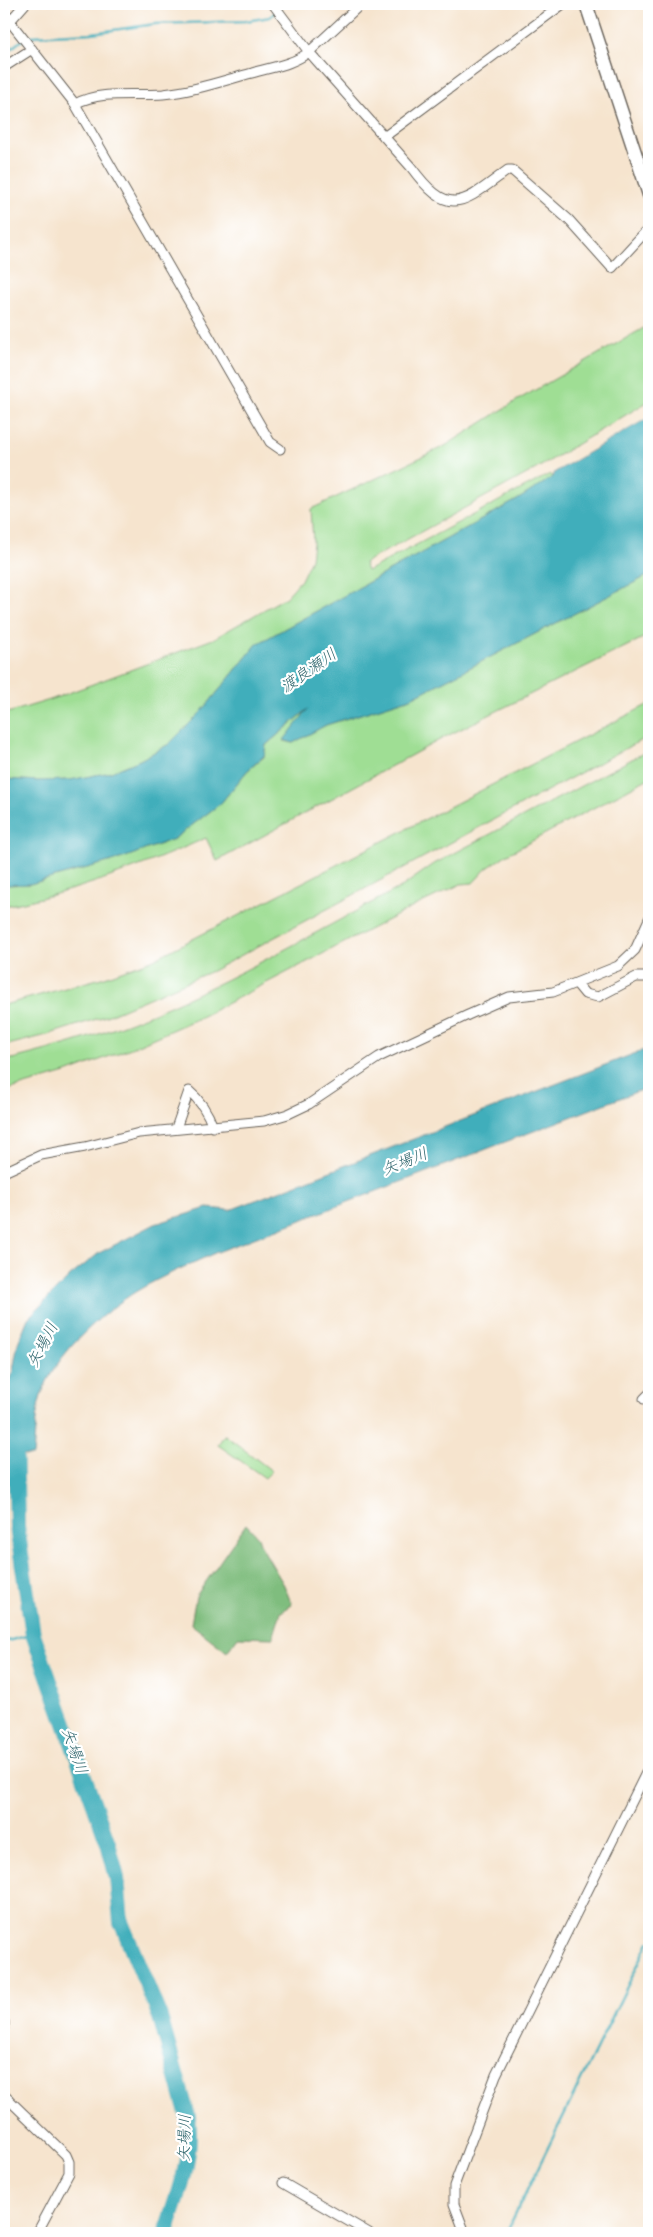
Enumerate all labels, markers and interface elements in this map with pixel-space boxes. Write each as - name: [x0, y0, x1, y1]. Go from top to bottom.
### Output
- water label: 渡良瀬川: [276, 642, 342, 700]
- water label: 矢場川: [378, 1141, 432, 1183]
- water label: 矢場川: [21, 1318, 65, 1372]
- water label: 矢場川: [54, 1724, 94, 1778]
- water label: 矢場川: [172, 2114, 198, 2162]

